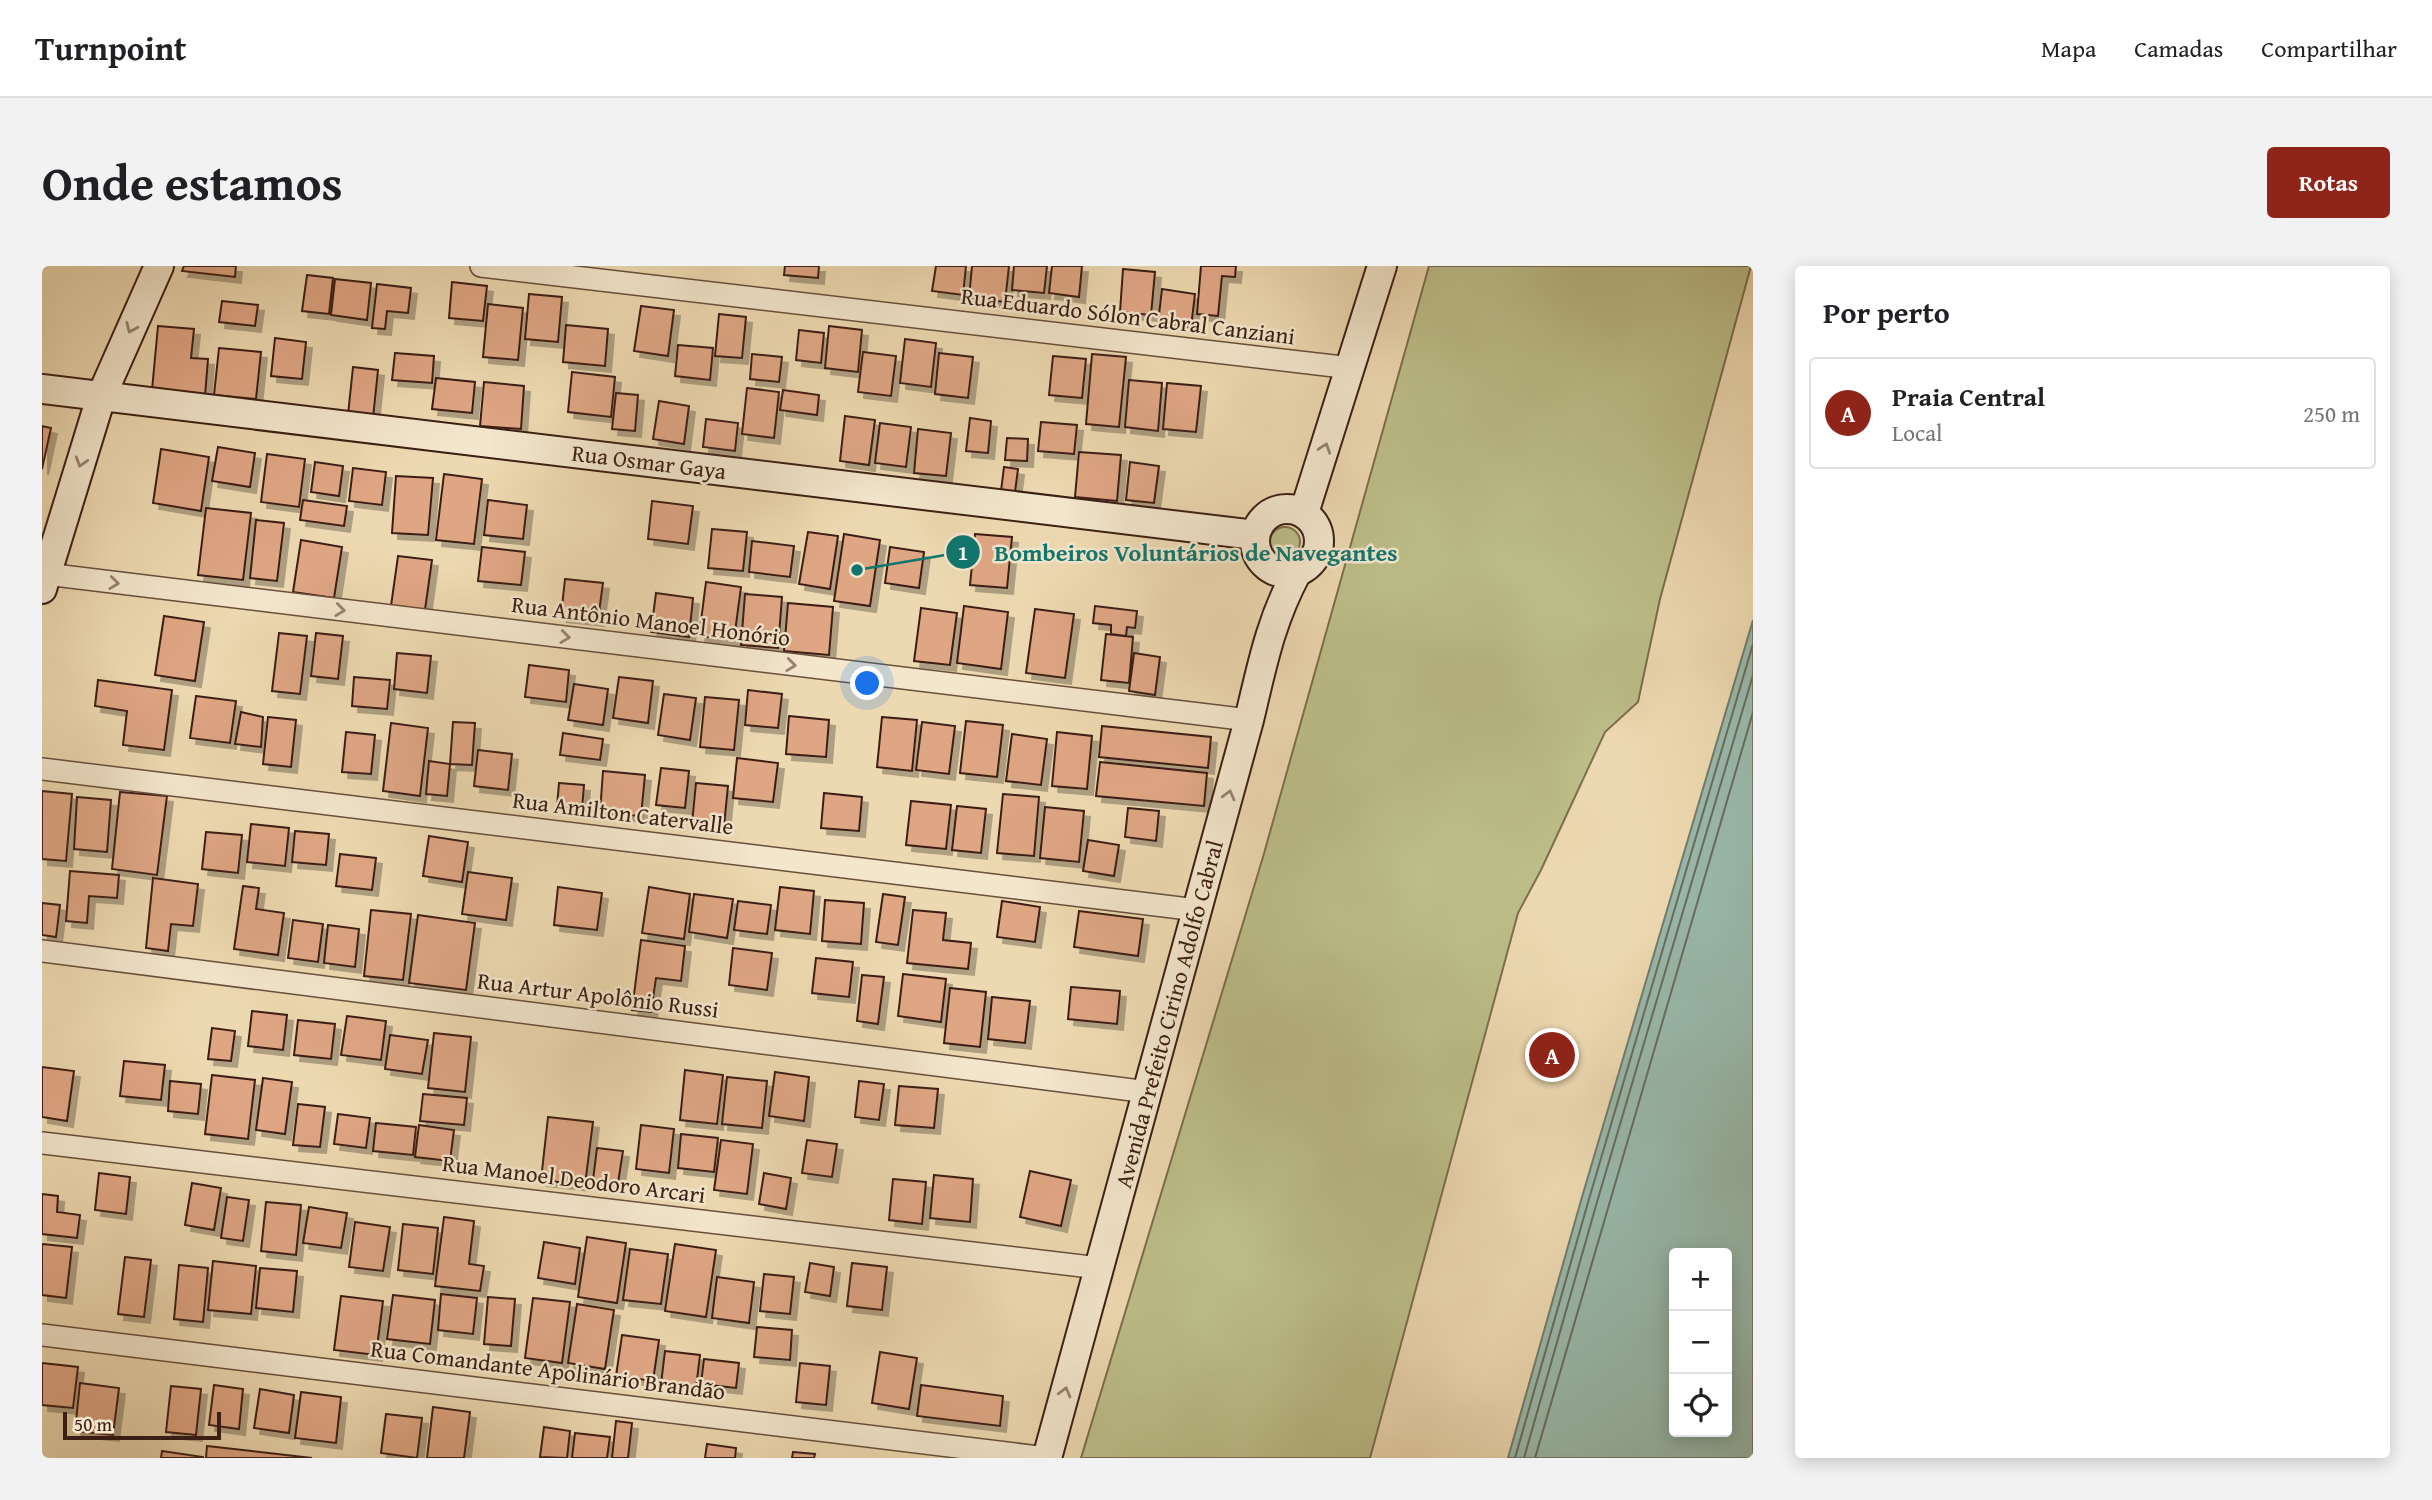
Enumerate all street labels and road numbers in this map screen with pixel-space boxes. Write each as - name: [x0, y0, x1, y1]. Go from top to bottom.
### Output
- street label: Rua Eduardo Sólon Cabral Canziani: [959, 279, 1297, 352]
- street label: Rua Osmar Gaya: [570, 436, 728, 487]
- street label: Rua Antônio Manoel Honório: [510, 587, 792, 654]
- street label: Rua Amilton Catervalle: [511, 783, 735, 842]
- street label: Avenida Prefeito Cirino Adolfo Cabral: [1106, 836, 1231, 1192]
- street label: Rua Artur Apolônio Russi: [475, 963, 721, 1026]
- street label: Rua Manoel Deodoro Arcari: [441, 1146, 708, 1211]
- street label: Rua Comandante Apolinário Brandão: [369, 1331, 727, 1408]

